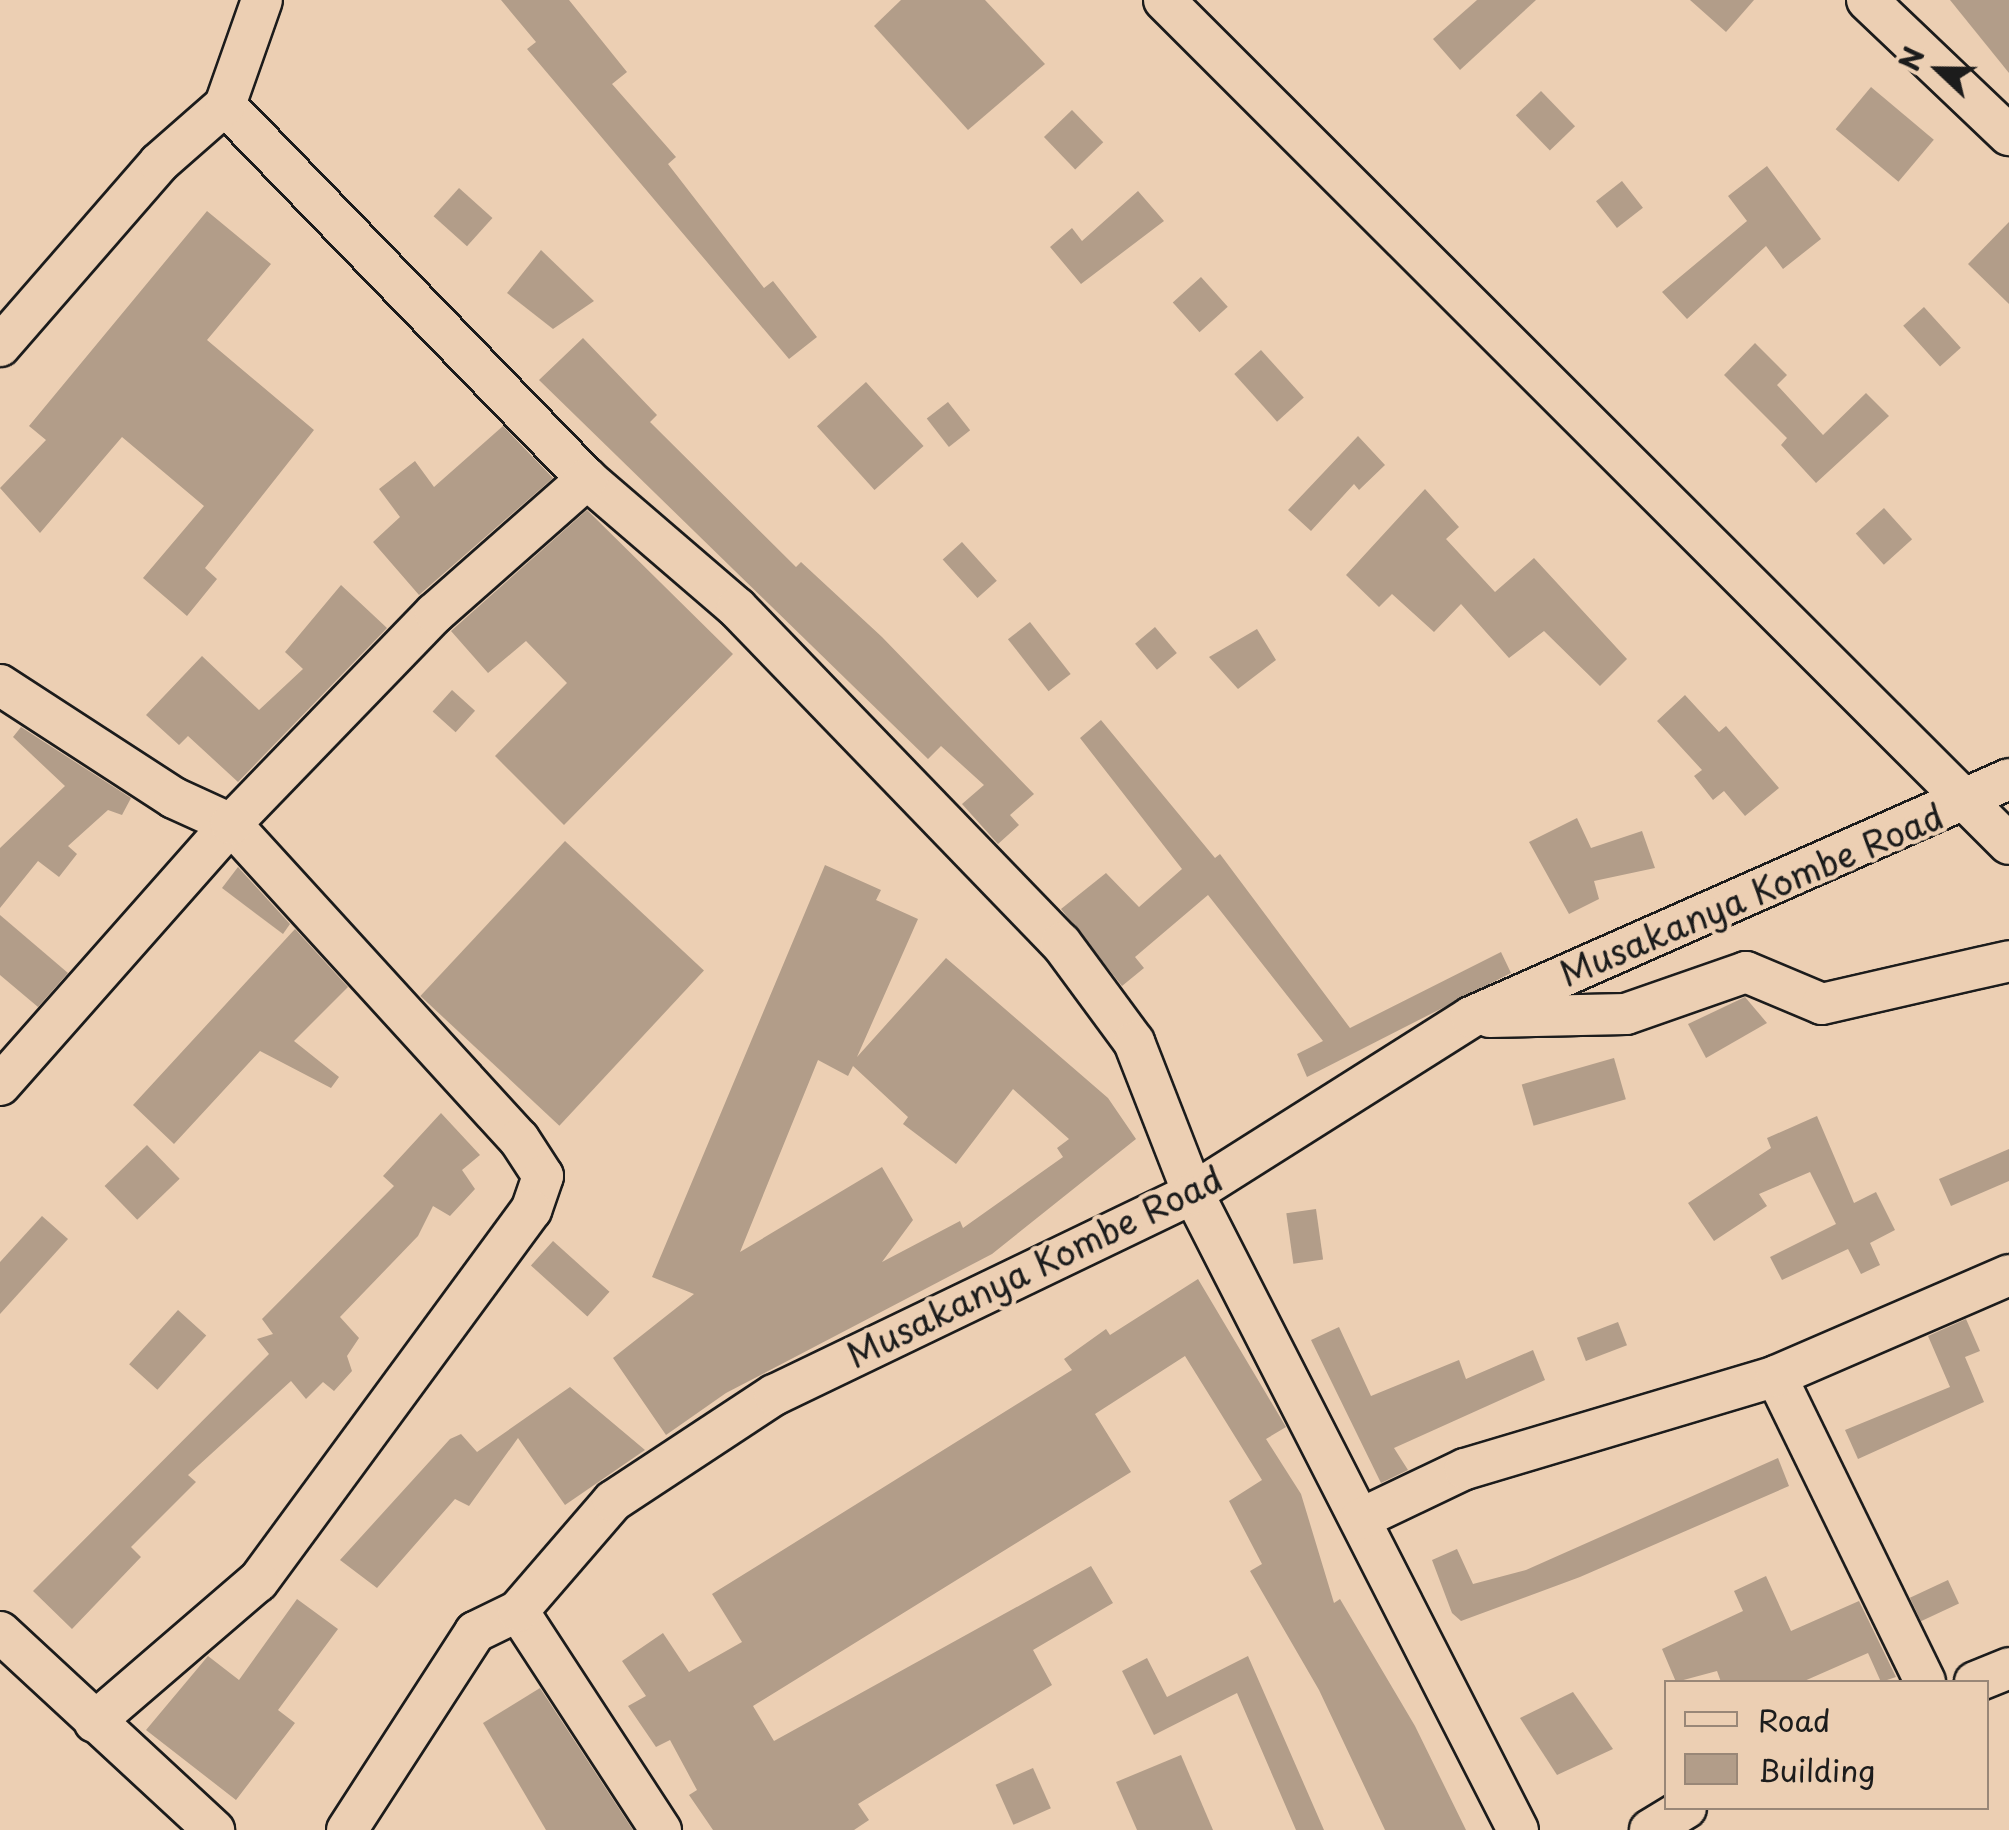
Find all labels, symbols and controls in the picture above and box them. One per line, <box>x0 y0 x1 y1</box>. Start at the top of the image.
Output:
north arrow <box>1889 20 1989 120</box>
text: N <box>1887 40 1935 77</box>
street label: Musakanya Kombe Road <box>1550 793 1952 995</box>
street label: Musakanya Kombe Road <box>837 1155 1231 1377</box>
legend <box>1664 1680 1989 1810</box>
text: Road <box>1758 1697 1831 1742</box>
text: Building <box>1758 1747 1875 1792</box>

